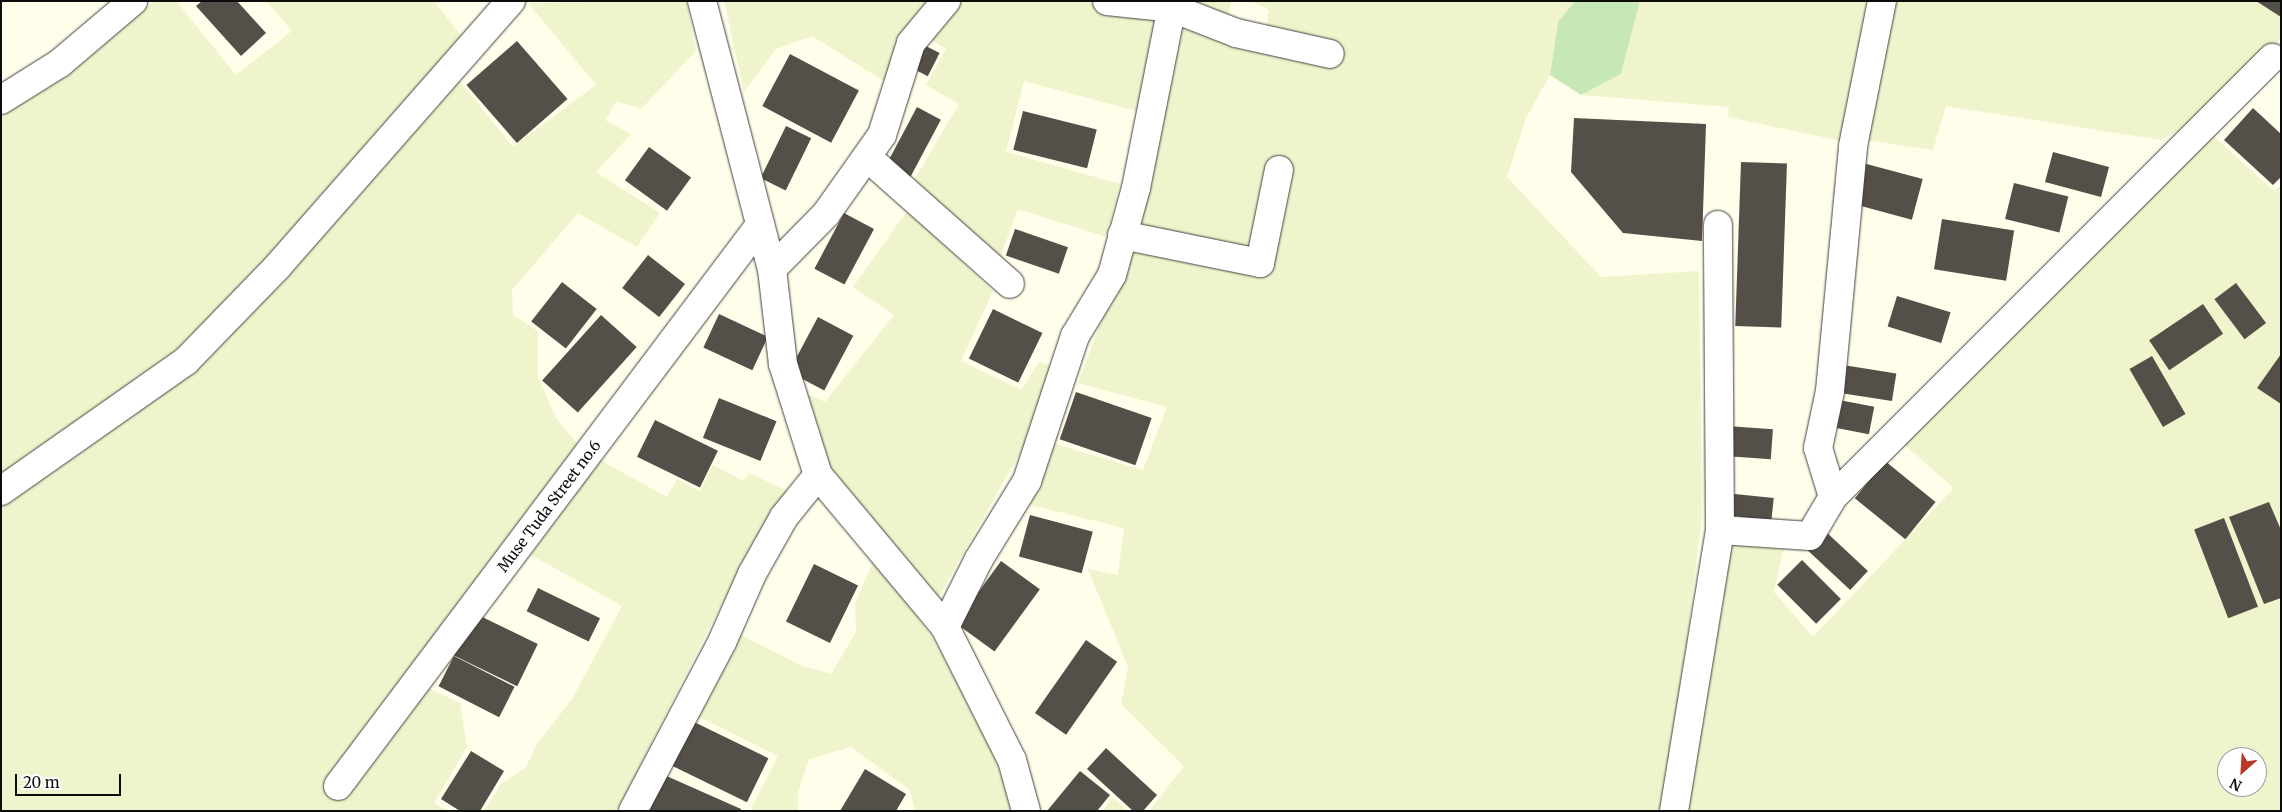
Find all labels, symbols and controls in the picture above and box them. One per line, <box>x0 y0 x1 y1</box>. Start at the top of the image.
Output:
street label: Muse Tuda Street no.6 <box>494 437 604 575</box>
north arrow <box>2217 747 2267 797</box>
scale bar <box>18 764 124 796</box>
text: 20 m <box>23 773 60 792</box>
text: N <box>2227 774 2245 795</box>

